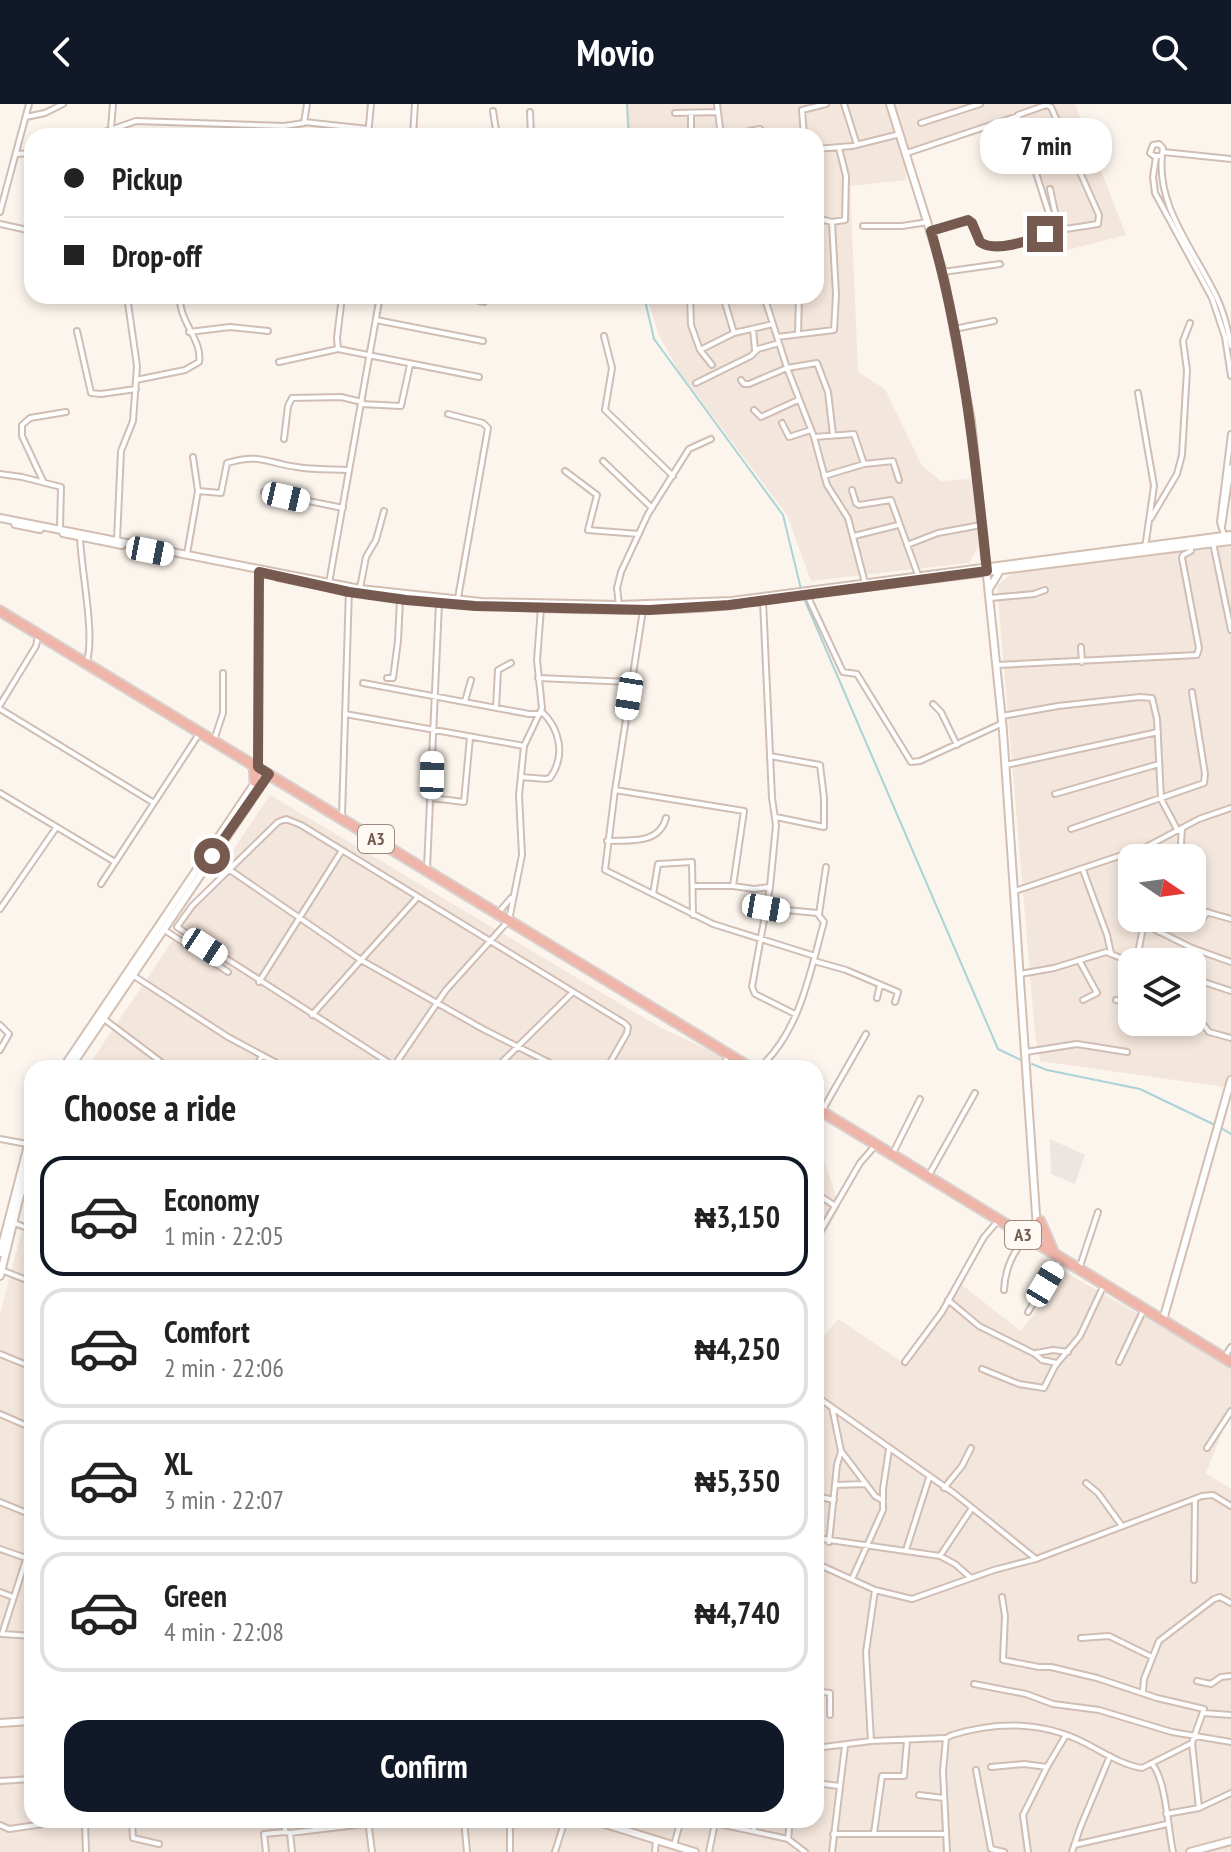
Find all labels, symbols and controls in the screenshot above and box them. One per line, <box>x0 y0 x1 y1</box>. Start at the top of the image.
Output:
text: Movio <box>576 29 655 76</box>
icon: back <box>40 30 84 74</box>
icon: search <box>1147 30 1191 74</box>
callout: 7 min <box>979 118 1111 174</box>
text: 7 min <box>1020 129 1072 162</box>
text: Pickup <box>112 159 183 198</box>
route end <box>1027 216 1063 252</box>
text: Drop-off <box>112 236 202 275</box>
car <box>260 480 312 514</box>
car <box>124 535 176 567</box>
car <box>613 670 645 722</box>
car <box>420 751 444 799</box>
road number: A3 <box>358 825 394 853</box>
route start <box>194 838 230 874</box>
north arrow <box>1118 844 1206 932</box>
map controls <box>1118 844 1206 1036</box>
car <box>740 892 792 924</box>
car <box>178 924 232 970</box>
button: layers <box>1118 948 1206 1036</box>
text: Choose a ride <box>64 1084 236 1131</box>
icon: car <box>68 1180 140 1252</box>
text: Economy <box>164 1180 259 1219</box>
text: ₦3,150 <box>694 1197 780 1236</box>
text: 1 min · 22:05 <box>164 1219 284 1252</box>
road number: A3 <box>1005 1221 1041 1249</box>
car <box>1022 1257 1068 1311</box>
icon: car <box>68 1312 140 1384</box>
text: Comfort <box>164 1312 250 1351</box>
text: ₦4,250 <box>694 1329 780 1368</box>
text: 2 min · 22:06 <box>164 1351 284 1384</box>
icon: car <box>68 1444 140 1516</box>
text: XL <box>164 1444 193 1483</box>
text: ₦5,350 <box>694 1461 780 1500</box>
text: 3 min · 22:07 <box>164 1483 284 1516</box>
icon: car <box>68 1576 140 1648</box>
text: Green <box>164 1576 227 1615</box>
text: ₦4,740 <box>694 1593 780 1632</box>
text: 4 min · 22:08 <box>164 1615 284 1648</box>
button: Confirm <box>64 1720 784 1812</box>

